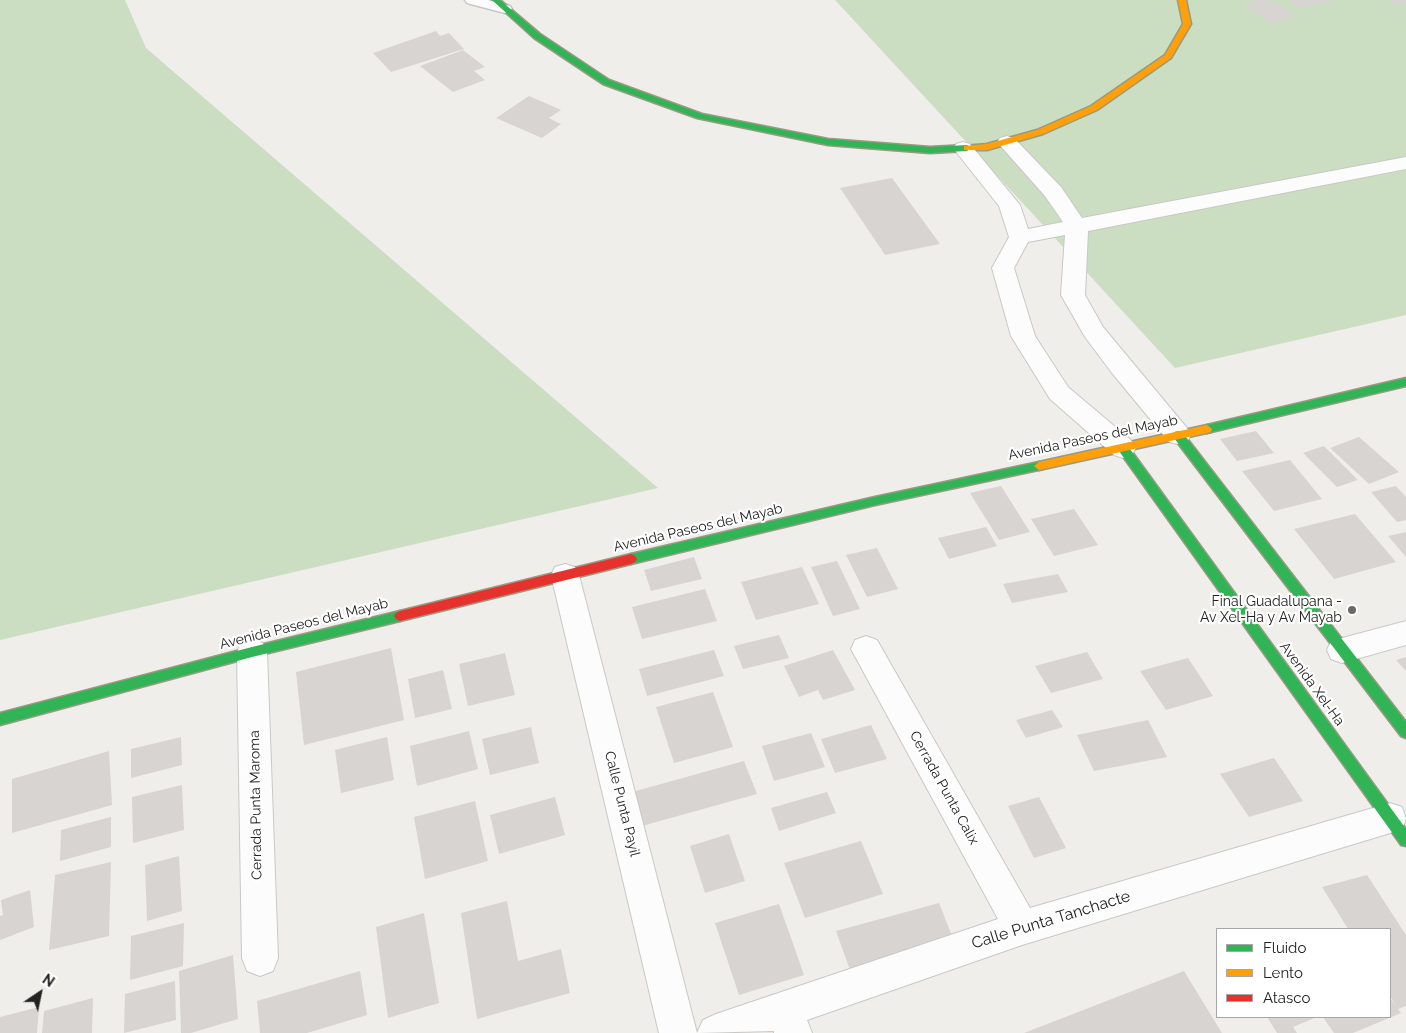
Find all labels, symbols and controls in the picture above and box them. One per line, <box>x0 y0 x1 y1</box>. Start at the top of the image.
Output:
street label: Avenida Paseos del Mayab <box>1007 412 1179 464</box>
street label: Avenida Paseos del Mayab <box>612 500 784 556</box>
place label: Final Guadalupana - Av Xel-Ha y Av Mayab <box>1200 594 1342 626</box>
street label: Avenida Paseos del Mayab <box>218 595 390 653</box>
marker: Final Guadalupana - Av Xel-Ha y Av Mayab <box>1346 604 1358 616</box>
street label: Avenida Xel-Ha <box>1276 639 1348 729</box>
street label: Cerrada Punta Calix <box>906 728 982 848</box>
street label: Cerrada Punta Maroma <box>246 730 266 880</box>
street label: Calle Punta Payil <box>601 750 643 858</box>
street label: Calle Punta Tanchacte <box>969 887 1133 953</box>
legend <box>1216 928 1391 1018</box>
text: Fluido <box>1263 939 1306 957</box>
text: Lento <box>1263 964 1303 982</box>
north arrow <box>15 968 65 1018</box>
text: N <box>39 971 57 990</box>
text: Atasco <box>1263 989 1310 1007</box>

